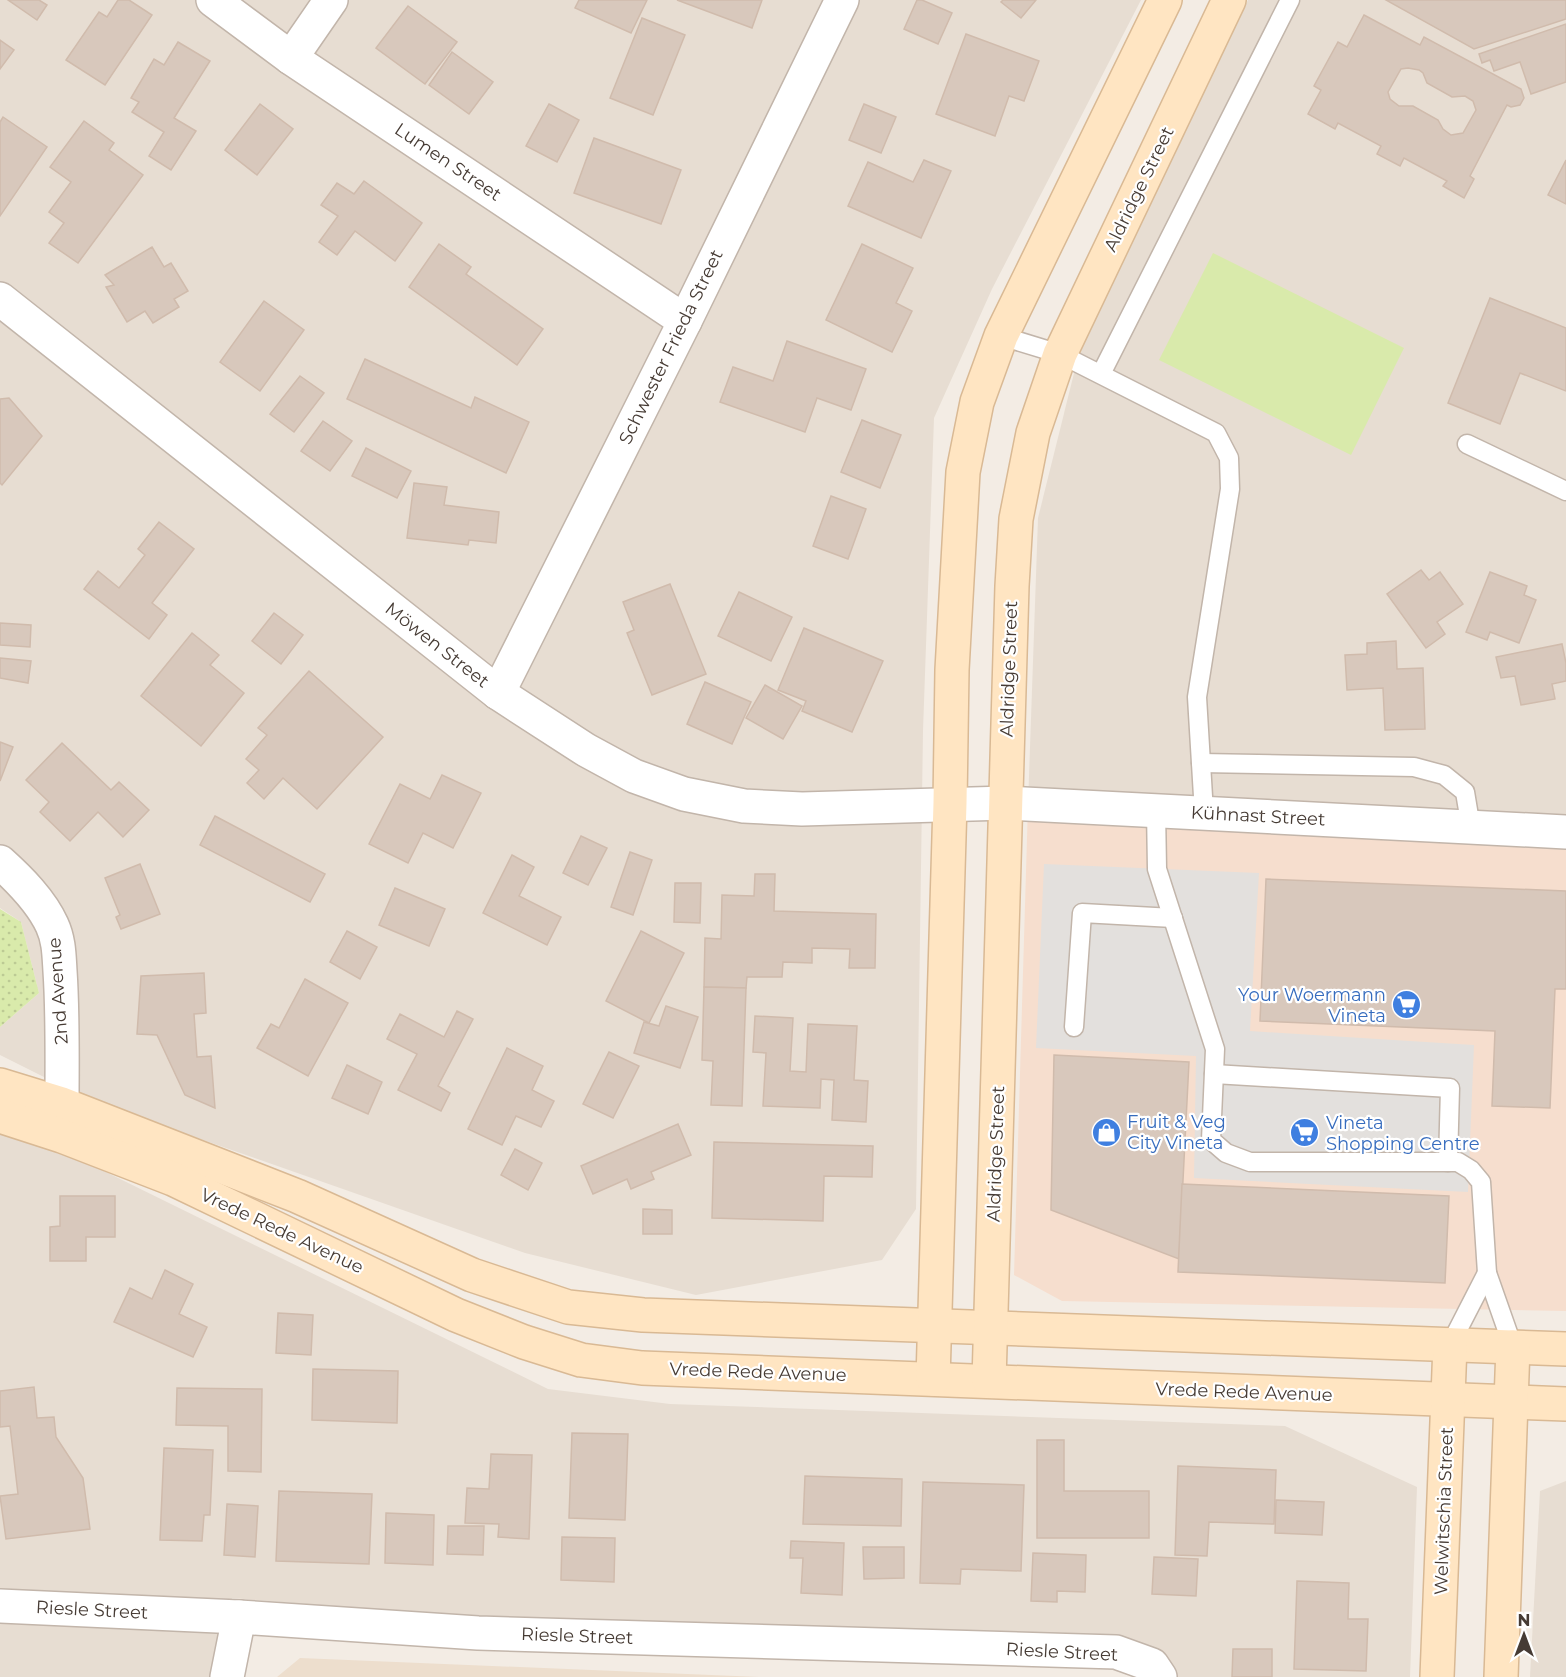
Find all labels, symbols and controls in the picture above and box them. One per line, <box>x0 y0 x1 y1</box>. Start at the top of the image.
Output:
street label: Lumen Street <box>391 118 505 206</box>
street label: Aldridge Street <box>1099 123 1179 255</box>
street label: Schwester Frieda Street <box>614 246 728 448</box>
street label: Möwen Street <box>381 598 493 692</box>
street label: Aldridge Street <box>996 600 1022 738</box>
street label: Kühnast Street <box>1190 801 1326 831</box>
street label: 2nd Avenue <box>43 937 73 1045</box>
place label: Your Woermann Vineta <box>1238 984 1386 1027</box>
supermarket icon: Your Woermann Vineta <box>1391 989 1423 1021</box>
street label: Aldridge Street <box>983 1085 1009 1223</box>
place label: Fruit & Veg City Vineta <box>1127 1111 1226 1154</box>
place label: Vineta Shopping Centre <box>1326 1112 1480 1155</box>
shop icon: Fruit & Veg City Vineta <box>1090 1116 1122 1148</box>
supermarket icon: Vineta Shopping Centre <box>1289 1117 1321 1149</box>
street label: Vrede Rede Avenue <box>197 1184 367 1278</box>
street label: Vrede Rede Avenue <box>669 1358 847 1386</box>
street label: Vrede Rede Avenue <box>1155 1378 1333 1406</box>
street label: Welwitschia Street <box>1430 1427 1458 1595</box>
street label: Riesle Street <box>35 1596 149 1624</box>
north arrow <box>1494 1605 1554 1665</box>
text: N <box>1518 1611 1530 1630</box>
street label: Riesle Street <box>520 1623 634 1649</box>
street label: Riesle Street <box>1005 1638 1119 1666</box>

